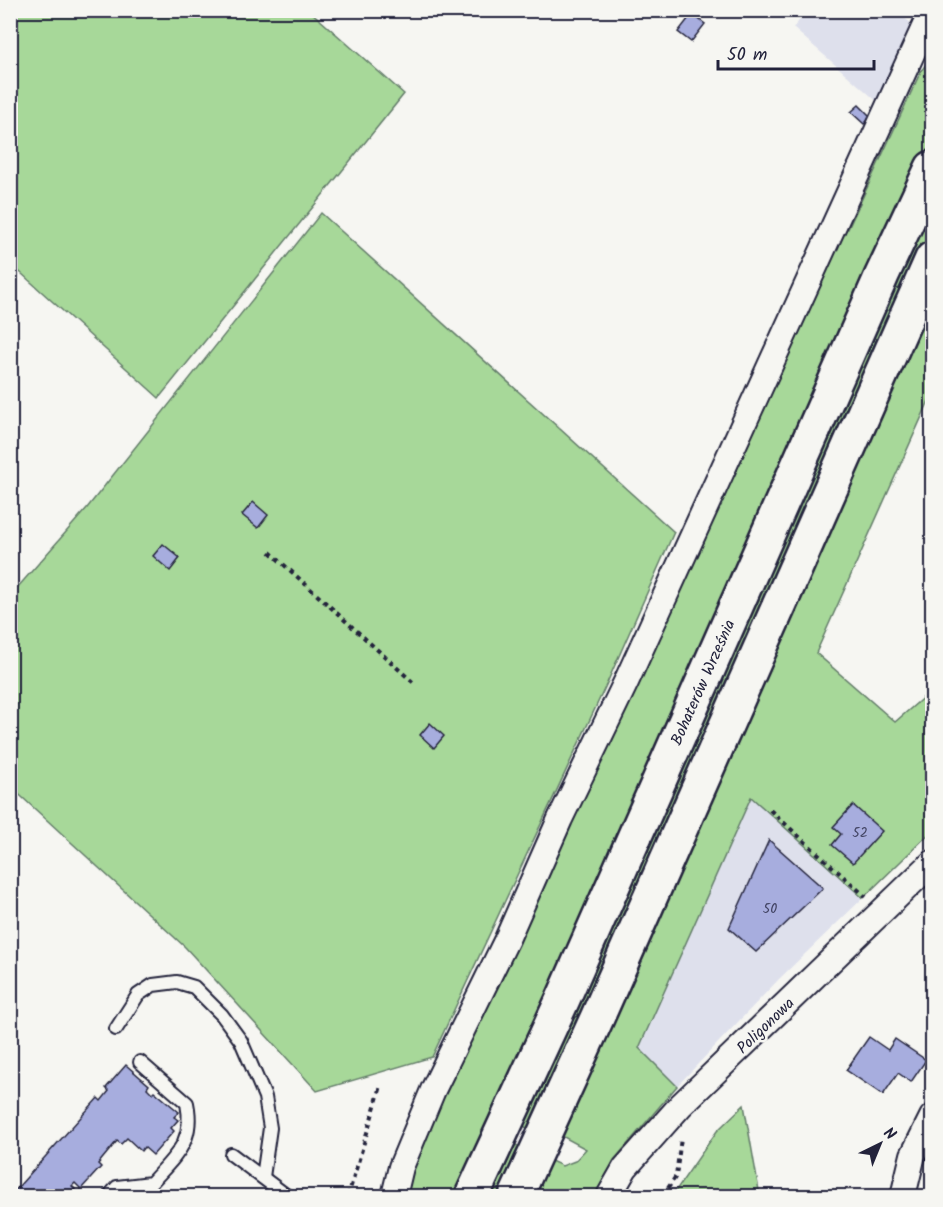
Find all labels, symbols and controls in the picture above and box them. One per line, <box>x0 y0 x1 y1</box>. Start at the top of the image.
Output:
scale bar <box>718 33 874 71</box>
text: 50 m <box>727 41 767 70</box>
street label: Bohaterów Września <box>664 616 742 750</box>
house number: 52 <box>852 822 868 844</box>
house number: 50 <box>763 898 777 920</box>
street label: Poligonowa <box>731 992 801 1060</box>
north arrow <box>850 1114 910 1174</box>
text: N <box>877 1122 901 1147</box>

